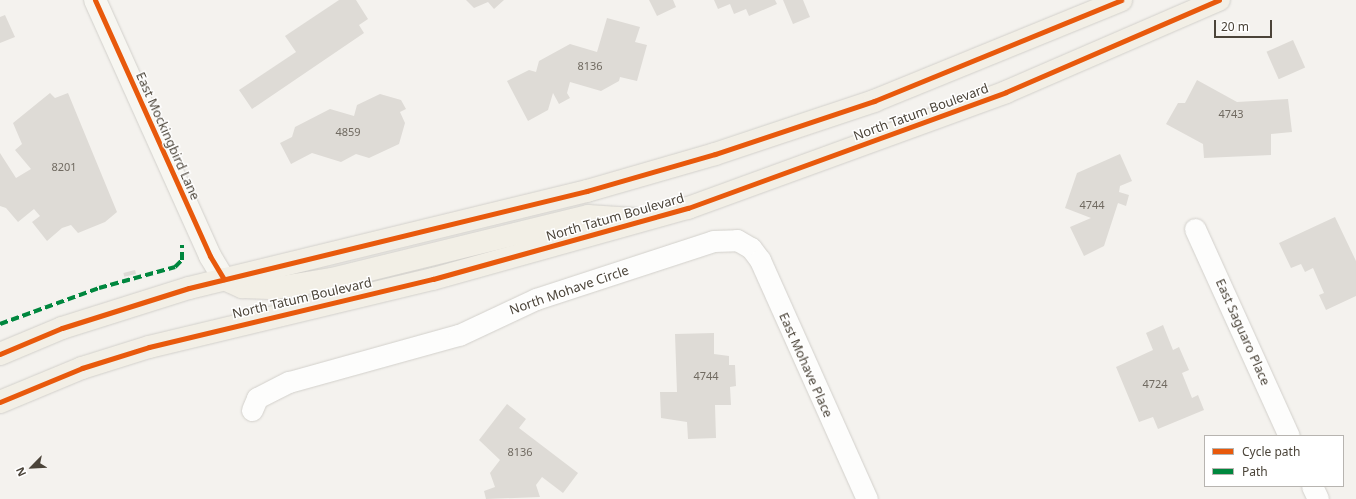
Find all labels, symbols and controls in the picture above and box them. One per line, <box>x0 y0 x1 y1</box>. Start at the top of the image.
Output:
scale bar <box>1216 12 1274 38</box>
text: 20 m <box>1221 18 1249 35</box>
house number: 8136 <box>577 59 603 73</box>
street label: East Mockingbird Lane <box>133 70 203 202</box>
street label: North Tatum Boulevard <box>851 80 991 144</box>
house number: 4743 <box>1218 107 1244 121</box>
house number: 4859 <box>335 125 361 139</box>
house number: 8201 <box>51 160 77 174</box>
street label: North Tatum Boulevard <box>544 190 686 244</box>
house number: 4744 <box>1079 198 1105 212</box>
street label: North Mohave Circle <box>507 262 631 318</box>
street label: North Tatum Boulevard <box>231 274 373 322</box>
street label: East Saguaro Place <box>1212 276 1274 388</box>
street label: East Mohave Place <box>776 310 836 420</box>
house number: 4744 <box>693 369 719 383</box>
house number: 4724 <box>1142 377 1168 391</box>
legend <box>1204 435 1344 487</box>
text: Cycle path <box>1242 443 1300 460</box>
house number: 8136 <box>507 445 533 459</box>
north arrow <box>12 447 52 487</box>
text: Path <box>1242 463 1268 480</box>
text: N <box>12 465 29 479</box>

